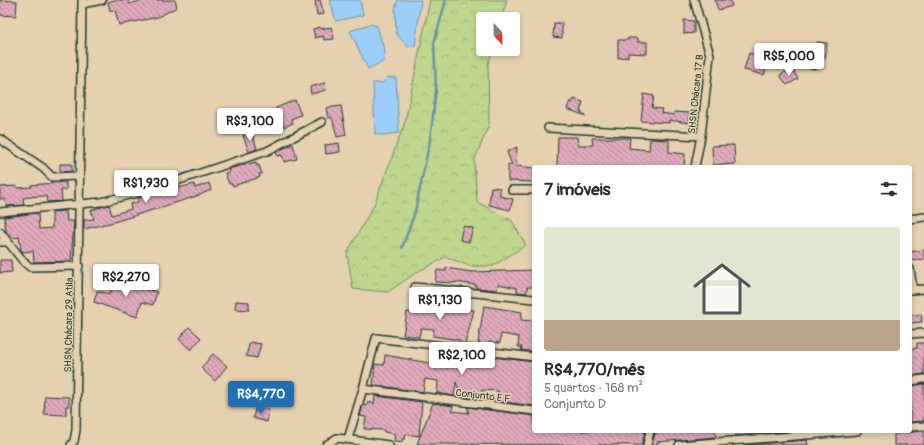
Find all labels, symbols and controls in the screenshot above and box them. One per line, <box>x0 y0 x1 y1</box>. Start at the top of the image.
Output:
north arrow <box>476 12 520 56</box>
map controls <box>476 12 520 56</box>
pin: R$5,000 <box>752 43 826 77</box>
text: R$5,000 <box>763 48 815 64</box>
street label: SHSN Chácara 17 B <box>686 54 706 134</box>
pin: R$3,100 <box>213 108 287 142</box>
text: R$3,100 <box>226 113 274 129</box>
pin: R$1,930 <box>109 170 183 204</box>
text: R$1,930 <box>123 175 169 191</box>
icon: filters <box>878 178 900 200</box>
text: 7 imóveis <box>544 179 610 200</box>
icon: home <box>686 253 758 325</box>
pin: R$2,270 <box>89 264 163 298</box>
text: R$2,270 <box>102 269 150 285</box>
street label: SHSN Chácara 29 Atila <box>62 277 76 373</box>
pin: R$1,130 <box>403 287 477 321</box>
text: R$1,130 <box>418 292 462 308</box>
pin: R$2,100 <box>425 342 499 376</box>
text: R$2,100 <box>438 347 486 363</box>
text: R$4,770/mês <box>544 359 645 380</box>
text: 5 quartos · 168 m² <box>544 380 643 396</box>
pin: R$4,770 <box>224 381 298 415</box>
text: R$4,770 <box>237 386 285 402</box>
street label: Conjunto E F <box>455 387 511 405</box>
text: Conjunto D <box>544 396 606 412</box>

